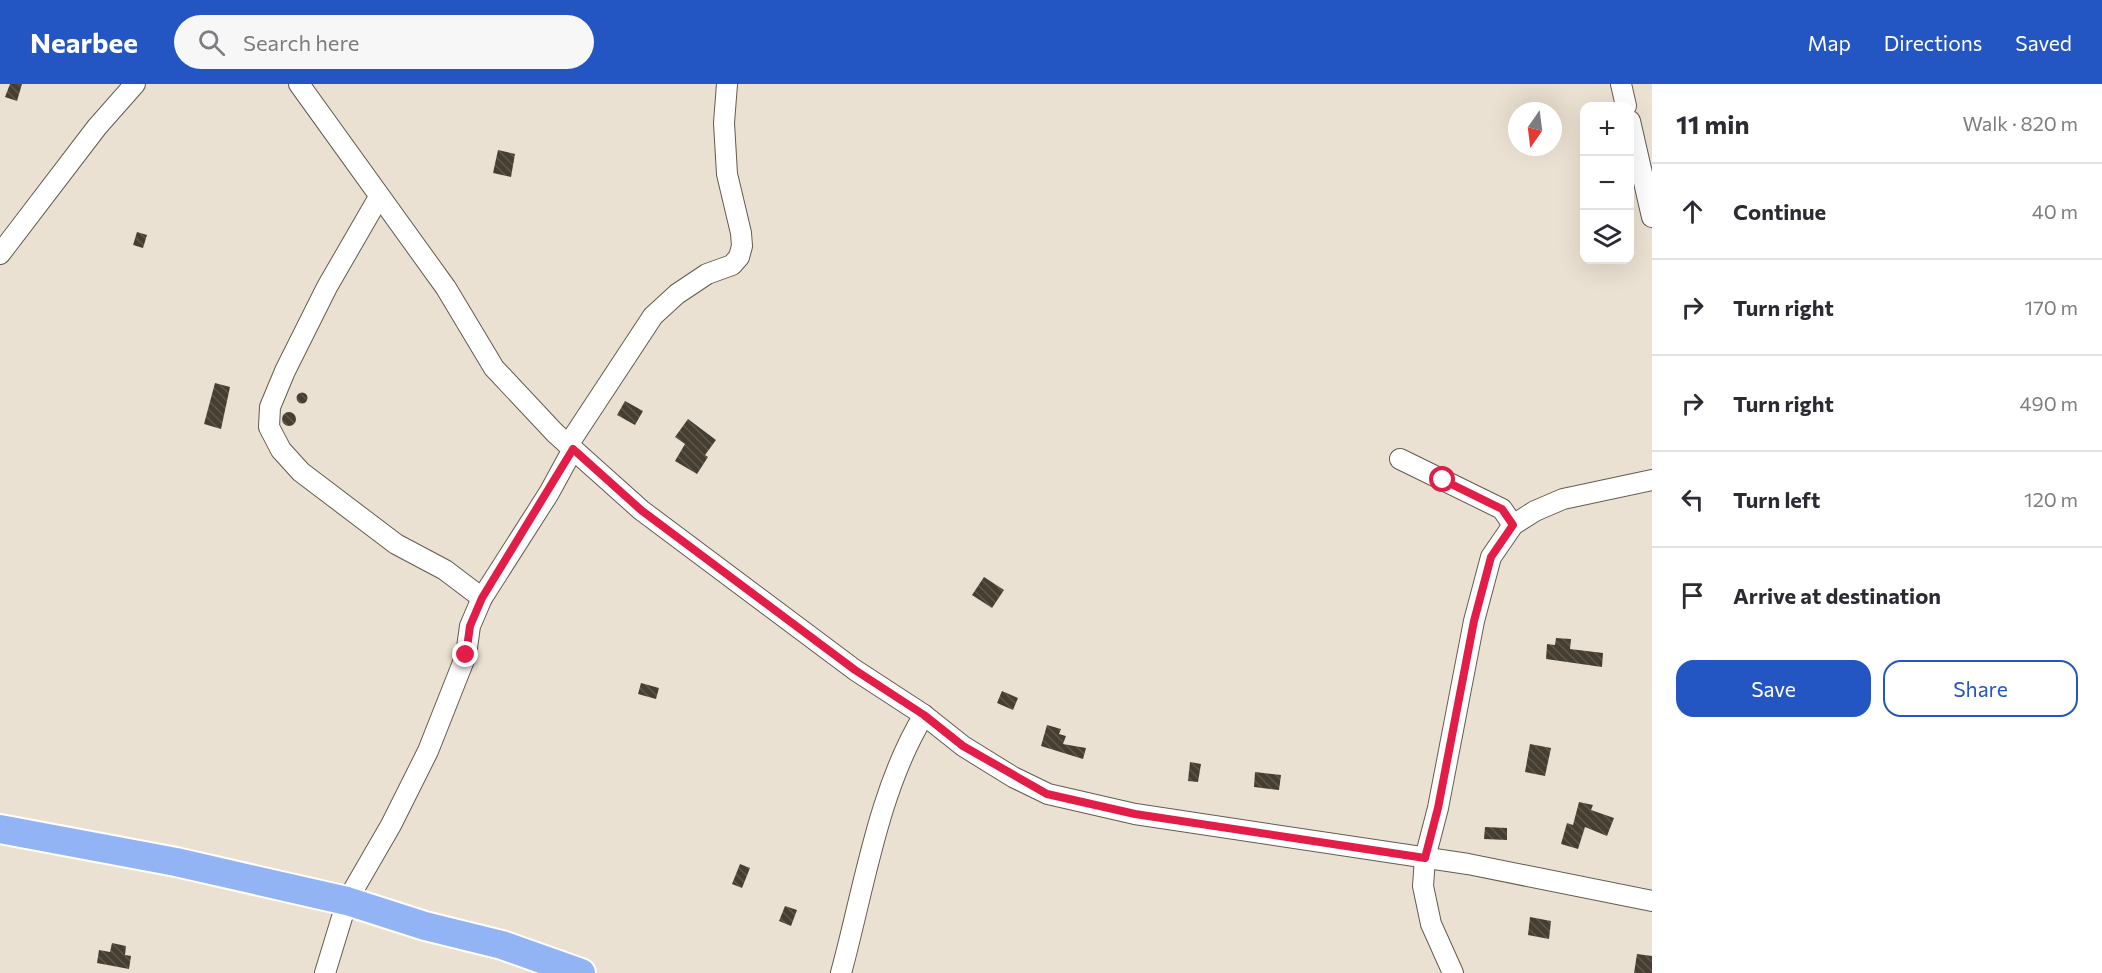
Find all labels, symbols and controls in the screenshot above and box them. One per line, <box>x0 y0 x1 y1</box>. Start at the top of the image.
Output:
search box <box>174 15 594 69</box>
text: Nearbee <box>30 25 138 59</box>
icon: search <box>195 26 228 59</box>
text: Search here <box>243 29 359 56</box>
text: Map <box>1808 30 1851 55</box>
text: Directions <box>1884 30 1982 55</box>
text: Saved <box>2015 30 2072 55</box>
north arrow <box>1508 102 1562 156</box>
map controls <box>1580 102 1634 264</box>
button: + <box>1580 102 1634 156</box>
text: 11 min <box>1676 108 1749 139</box>
text: Walk · 820 m <box>1962 111 2078 135</box>
button: − <box>1580 156 1634 210</box>
icon: ahead <box>1676 195 1709 228</box>
text: Continue <box>1733 198 1826 225</box>
text: 40 m <box>2032 199 2078 223</box>
button: layers <box>1580 210 1634 264</box>
icon: right <box>1676 291 1709 324</box>
text: Turn right <box>1733 294 1834 321</box>
text: 170 m <box>2025 295 2078 319</box>
icon: right <box>1676 387 1709 420</box>
text: Turn right <box>1733 390 1834 417</box>
text: 490 m <box>2020 391 2078 415</box>
route start <box>1429 466 1455 492</box>
icon: left <box>1676 483 1709 516</box>
text: Turn left <box>1733 486 1820 513</box>
text: 120 m <box>2024 487 2078 511</box>
icon: arrive <box>1676 579 1709 612</box>
text: Arrive at destination <box>1733 582 1941 609</box>
route end <box>452 641 478 667</box>
button: Save <box>1676 660 1871 717</box>
button: Share <box>1883 660 2078 717</box>

